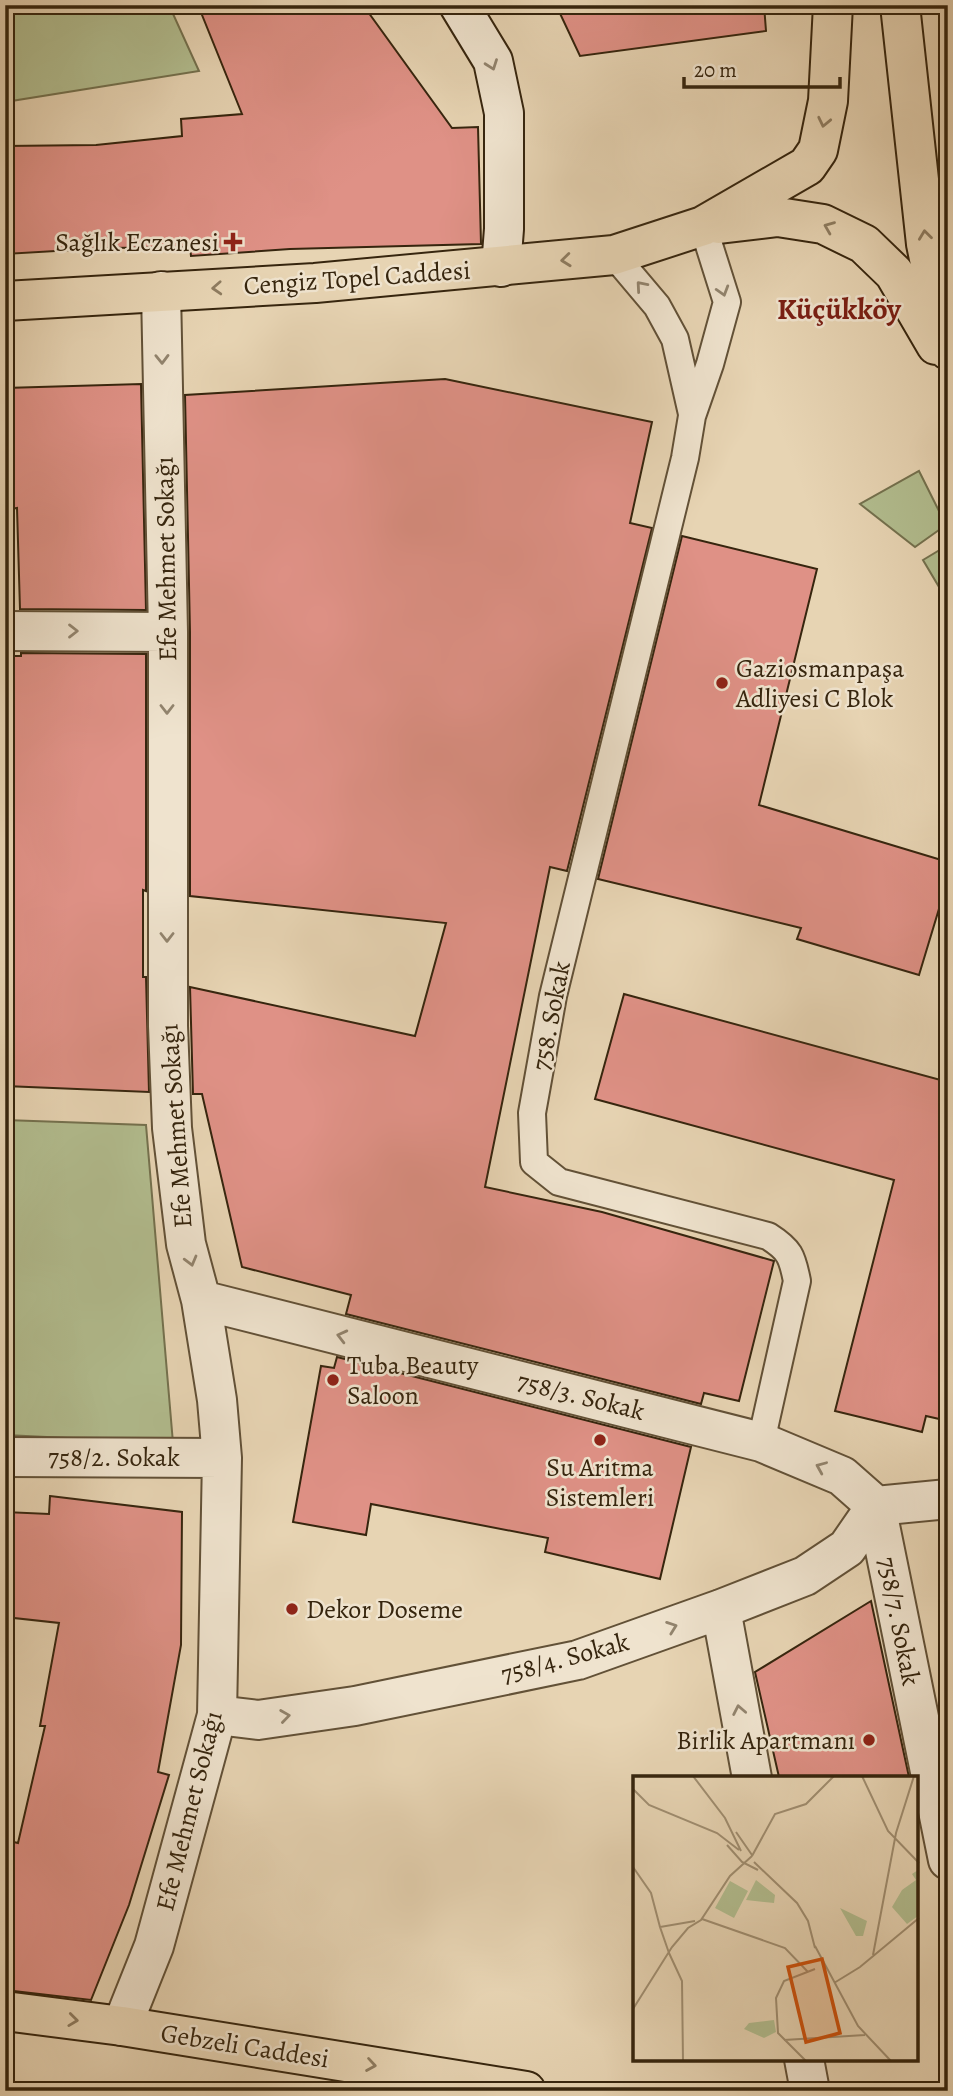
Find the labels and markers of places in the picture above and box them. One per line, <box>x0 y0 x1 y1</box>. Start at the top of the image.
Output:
place label: Sağlık Eczanesi <box>55 225 219 260</box>
marker: Sağlık Eczanesi <box>225 234 241 250</box>
place label: Gaziosmanpaşa Adliyesi C Blok <box>735 651 904 716</box>
marker: Gaziosmanpaşa Adliyesi C Blok <box>714 675 730 691</box>
place label: Tuba Beauty Saloon <box>347 1348 479 1413</box>
marker: Tuba Beauty Saloon <box>325 1372 341 1388</box>
marker: Su Aritma Sistemleri <box>592 1432 608 1448</box>
place label: Su Aritma Sistemleri <box>546 1450 654 1515</box>
place label: Dekor Doseme <box>306 1592 463 1627</box>
marker: Dekor Doseme <box>284 1601 300 1617</box>
place label: Birlik Apartmanı <box>676 1723 855 1758</box>
marker: Birlik Apartmanı <box>861 1732 877 1748</box>

